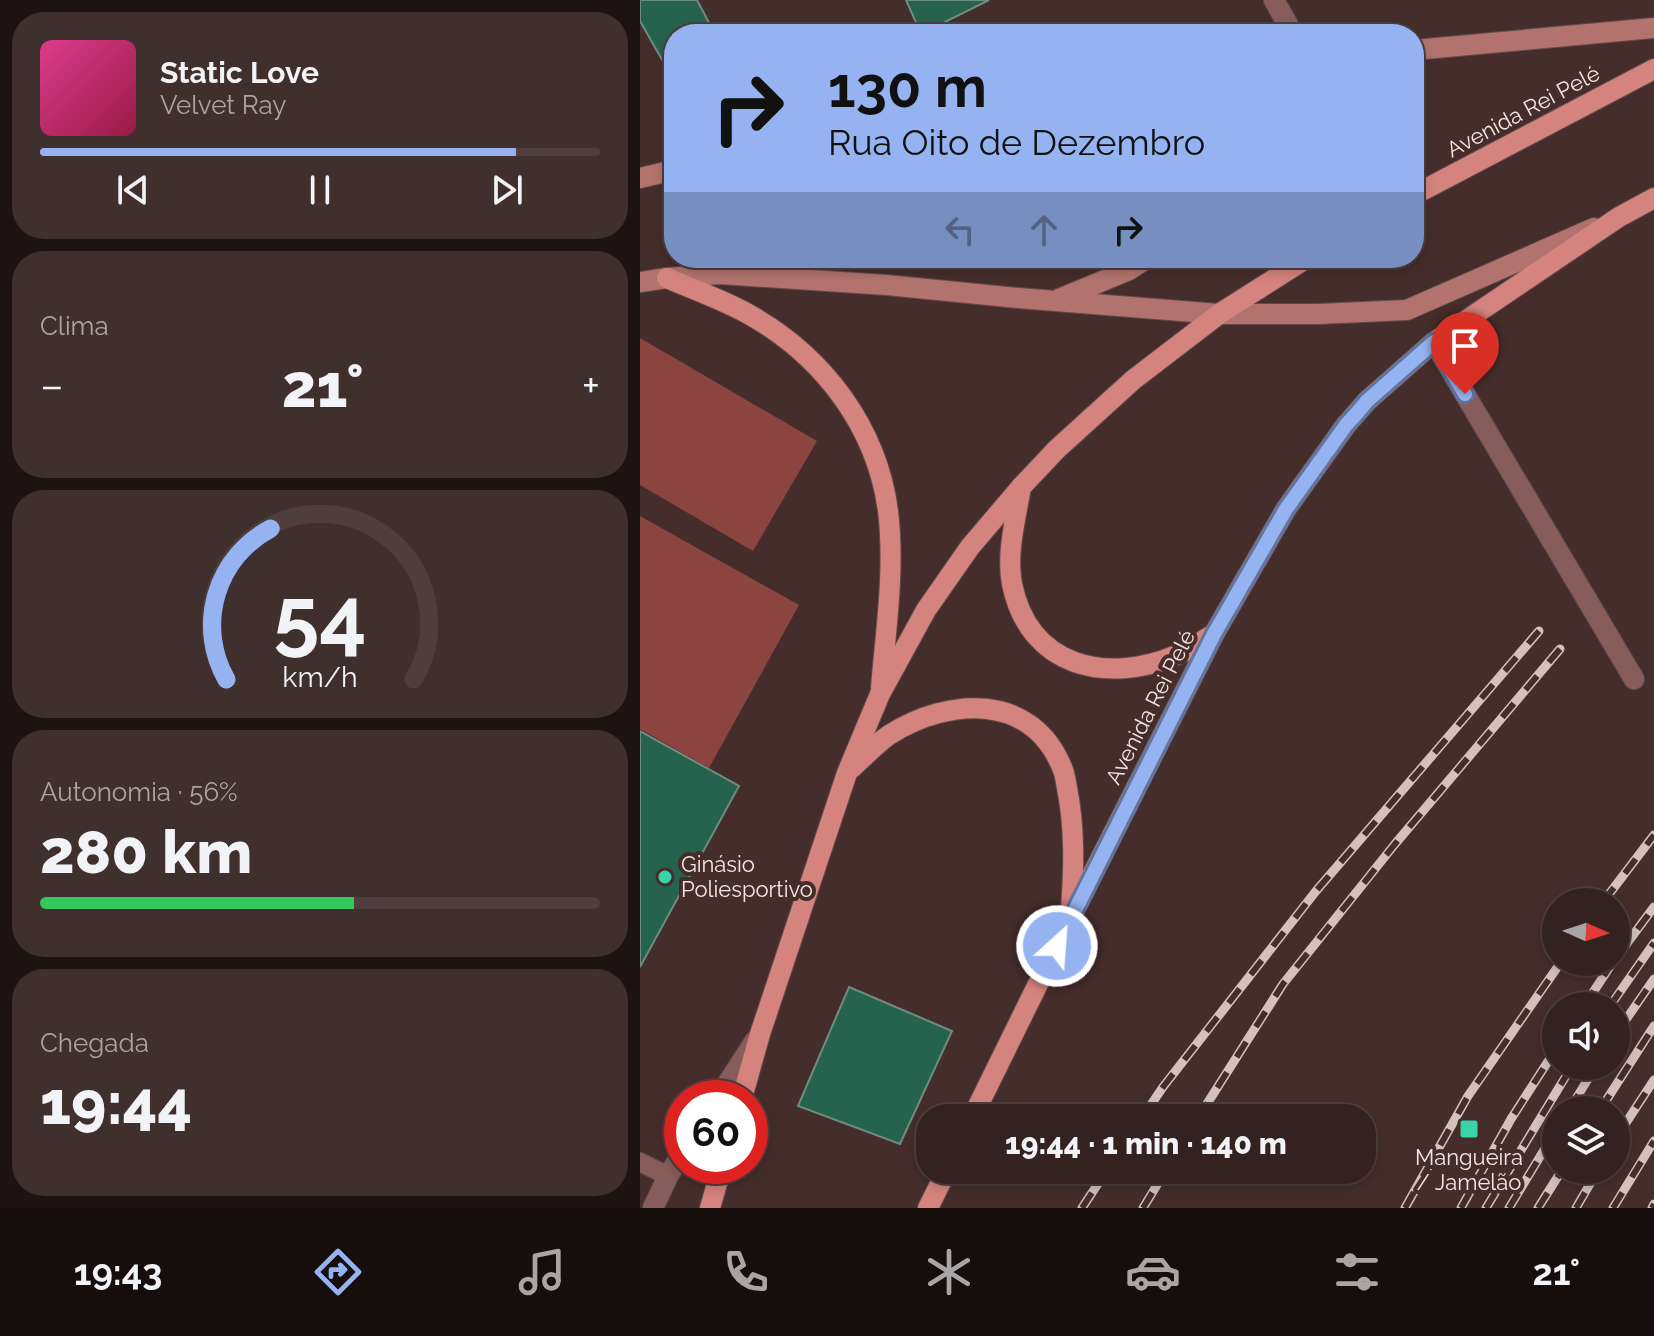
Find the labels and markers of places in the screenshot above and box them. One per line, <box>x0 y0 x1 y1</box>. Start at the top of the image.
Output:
pin <box>1431 312 1499 394</box>
place label: Ginásio Poliesportivo <box>681 851 813 902</box>
marker: Ginásio Poliesportivo <box>656 868 674 886</box>
marker: Mangueira / Jamelão <box>1458 1118 1480 1140</box>
place label: Mangueira / Jamelão <box>1415 1144 1523 1195</box>

